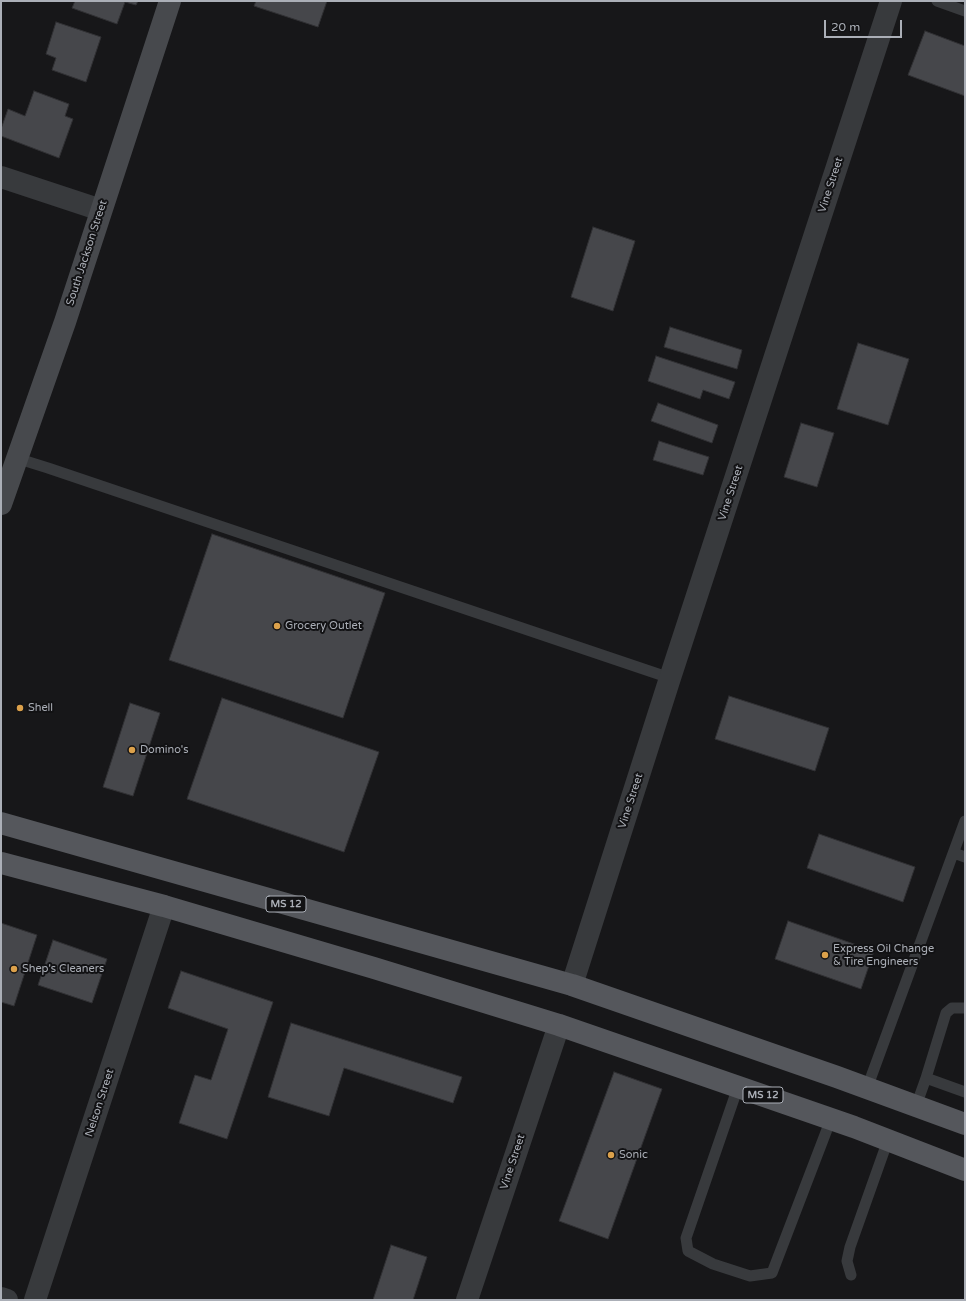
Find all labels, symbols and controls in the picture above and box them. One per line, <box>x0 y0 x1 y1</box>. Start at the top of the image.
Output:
scale bar <box>826 12 904 38</box>
text: 20 m <box>831 20 860 34</box>
street label: Vine Street <box>816 156 846 214</box>
street label: South Jackson Street <box>64 199 110 307</box>
street label: Vine Street <box>716 464 746 522</box>
place label: Grocery Outlet <box>285 619 362 633</box>
marker: Grocery Outlet <box>272 621 282 631</box>
place label: Shell <box>28 701 53 715</box>
marker: Shell <box>15 703 25 713</box>
place label: Domino's <box>140 743 189 757</box>
marker: Domino's <box>127 745 137 755</box>
street label: Vine Street <box>616 772 646 830</box>
road number: MS 12 <box>266 896 306 912</box>
place label: Express Oil Change & Tire Engineers <box>833 942 934 968</box>
marker: Express Oil Change & Tire Engineers <box>820 950 830 960</box>
place label: Shep's Cleaners <box>22 962 104 976</box>
marker: Shep's Cleaners <box>9 964 19 974</box>
street label: Nelson Street <box>83 1067 117 1139</box>
road number: MS 12 <box>743 1087 783 1103</box>
street label: Vine Street <box>498 1133 528 1191</box>
place label: Sonic <box>619 1148 648 1162</box>
marker: Sonic <box>606 1150 616 1160</box>

